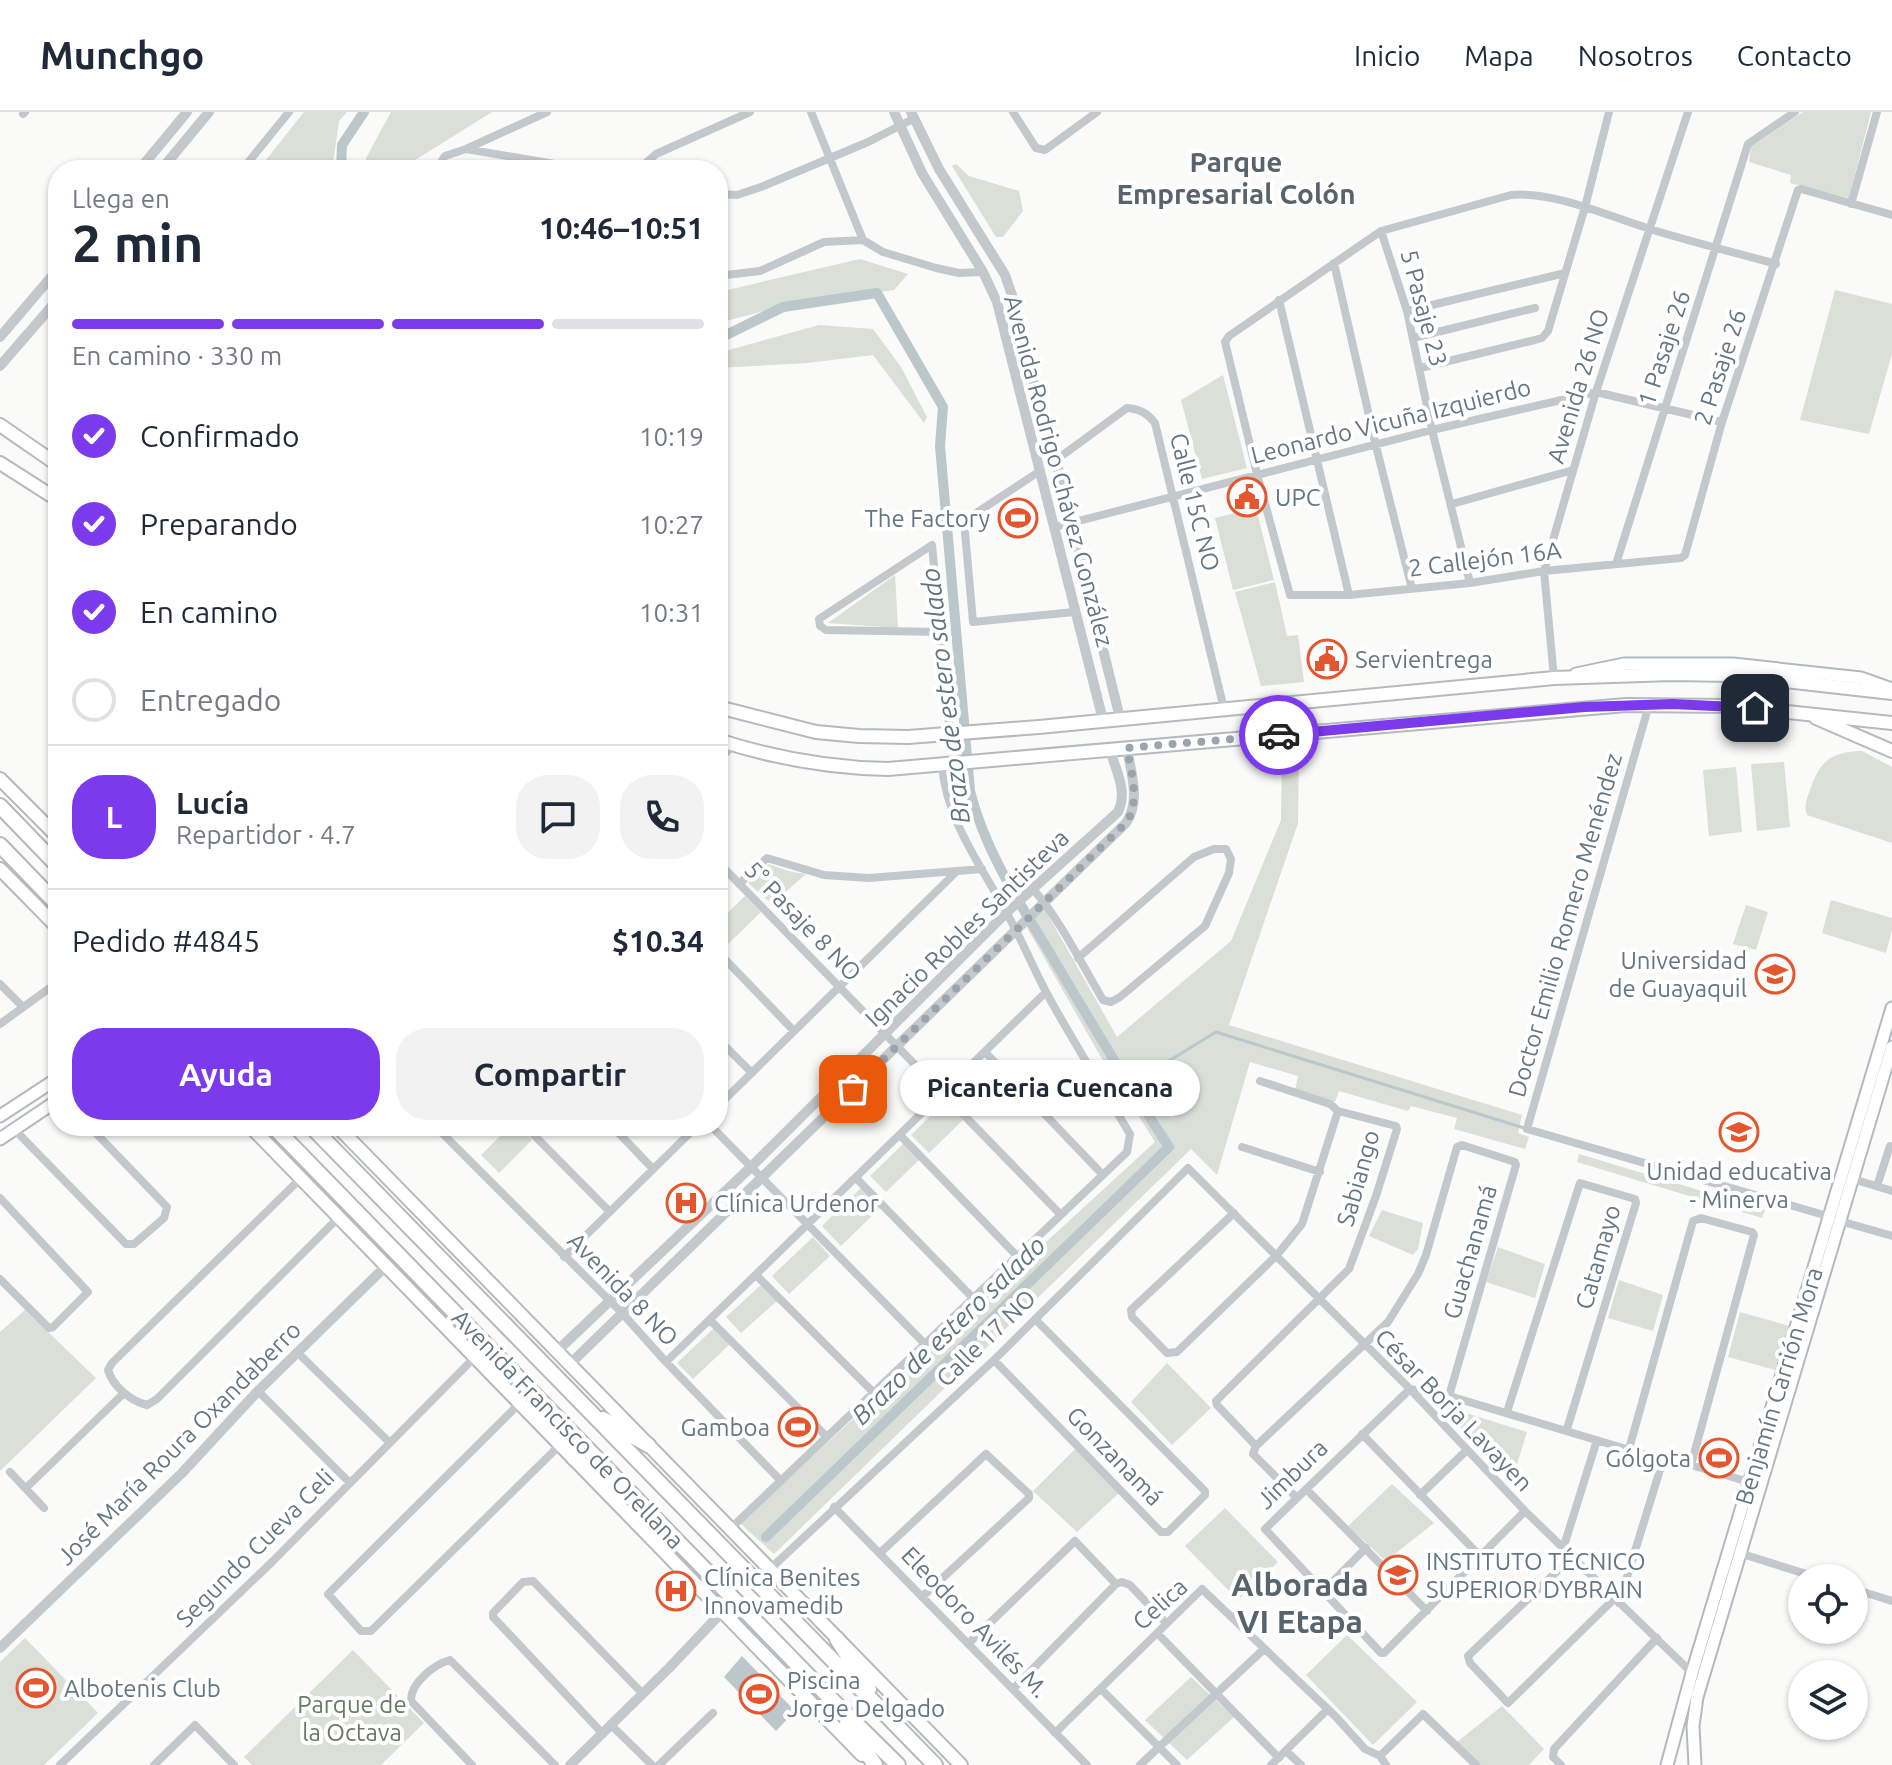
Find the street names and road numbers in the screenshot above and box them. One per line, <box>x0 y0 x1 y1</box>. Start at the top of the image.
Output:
street label: 5 Pasaje 23 <box>1395 247 1453 369</box>
street label: 1 Pasaje 26 <box>1633 287 1695 409</box>
street label: Avenida Rodrigo Chávez González <box>999 292 1119 650</box>
street label: Avenida 26 NO <box>1542 306 1614 466</box>
street label: 2 Pasaje 26 <box>1689 306 1751 428</box>
street label: Leonardo Vicuña Izquierdo <box>1248 373 1534 469</box>
street label: Calle 15C NO <box>1165 430 1225 574</box>
street label: 2 Callejón 16A <box>1407 536 1563 582</box>
street label: Doctor Emilio Romero Menéndez <box>1503 750 1627 1100</box>
street label: Ignacio Robles Santisteva <box>860 824 1074 1032</box>
street label: 5° Pasaje 8 NO <box>739 856 867 986</box>
street label: Sabiango <box>1331 1127 1385 1229</box>
street label: Guachanamá <box>1438 1182 1502 1322</box>
street label: Catamayo <box>1570 1202 1626 1312</box>
street label: Avenida 8 NO <box>562 1227 684 1351</box>
street label: Benjamín Carrión Mora <box>1730 1264 1828 1508</box>
street label: Calle 17 NO <box>931 1284 1041 1392</box>
street label: Avenida Francisco de Orellana <box>447 1304 689 1554</box>
street label: José María Roura Oxandaberro <box>52 1316 306 1570</box>
street label: César Borja Lavayen <box>1370 1324 1538 1496</box>
street label: Gonzanamá <box>1061 1401 1169 1511</box>
street label: Jimbura <box>1251 1434 1333 1514</box>
street label: Segundo Cueva Celi <box>171 1464 339 1632</box>
street label: Eleodoro Avilés M. <box>896 1541 1054 1703</box>
street label: Celica <box>1127 1573 1193 1635</box>

